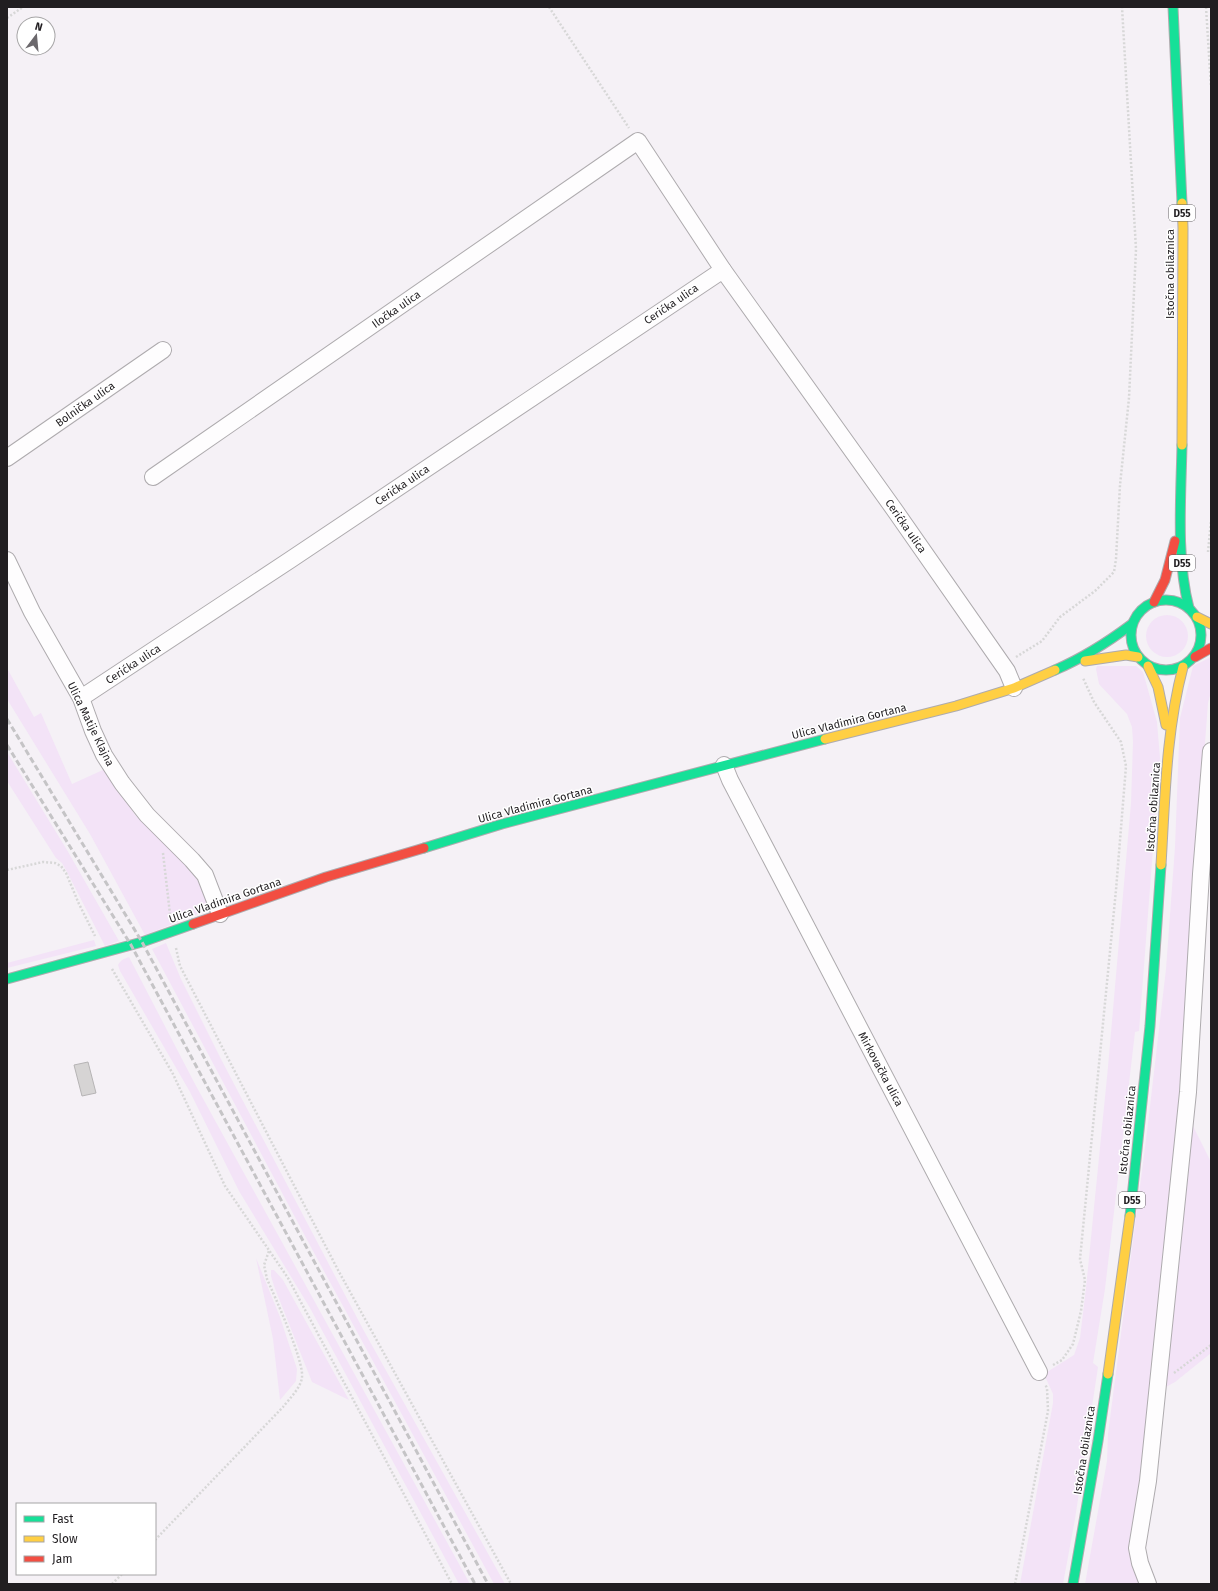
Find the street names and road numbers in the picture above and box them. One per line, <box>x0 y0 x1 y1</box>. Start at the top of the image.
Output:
road number: D55 <box>1169 205 1195 221</box>
street label: Istočna obilaznica <box>1164 229 1177 319</box>
street label: Cerićka ulica <box>642 281 701 327</box>
street label: Iločka ulica <box>369 288 423 331</box>
street label: Bolnička ulica <box>53 379 117 430</box>
street label: Cerićka ulica <box>373 462 432 508</box>
street label: Cerićka ulica <box>882 497 929 556</box>
road number: D55 <box>1169 555 1195 571</box>
street label: Cerićka ulica <box>103 642 163 687</box>
street label: Ulica Matije Klajna <box>64 680 117 769</box>
street label: Ulica Vladimira Gortana <box>790 701 908 742</box>
street label: Istočna obilaznica <box>1144 762 1163 852</box>
street label: Ulica Vladimira Gortana <box>477 783 594 826</box>
street label: Ulica Vladimira Gortana <box>167 875 283 926</box>
street label: Mirkovačka ulica <box>855 1030 906 1109</box>
street label: Istočna obilaznica <box>1116 1085 1139 1175</box>
road number: D55 <box>1119 1192 1145 1208</box>
street label: Istočna obilaznica <box>1071 1405 1098 1496</box>

